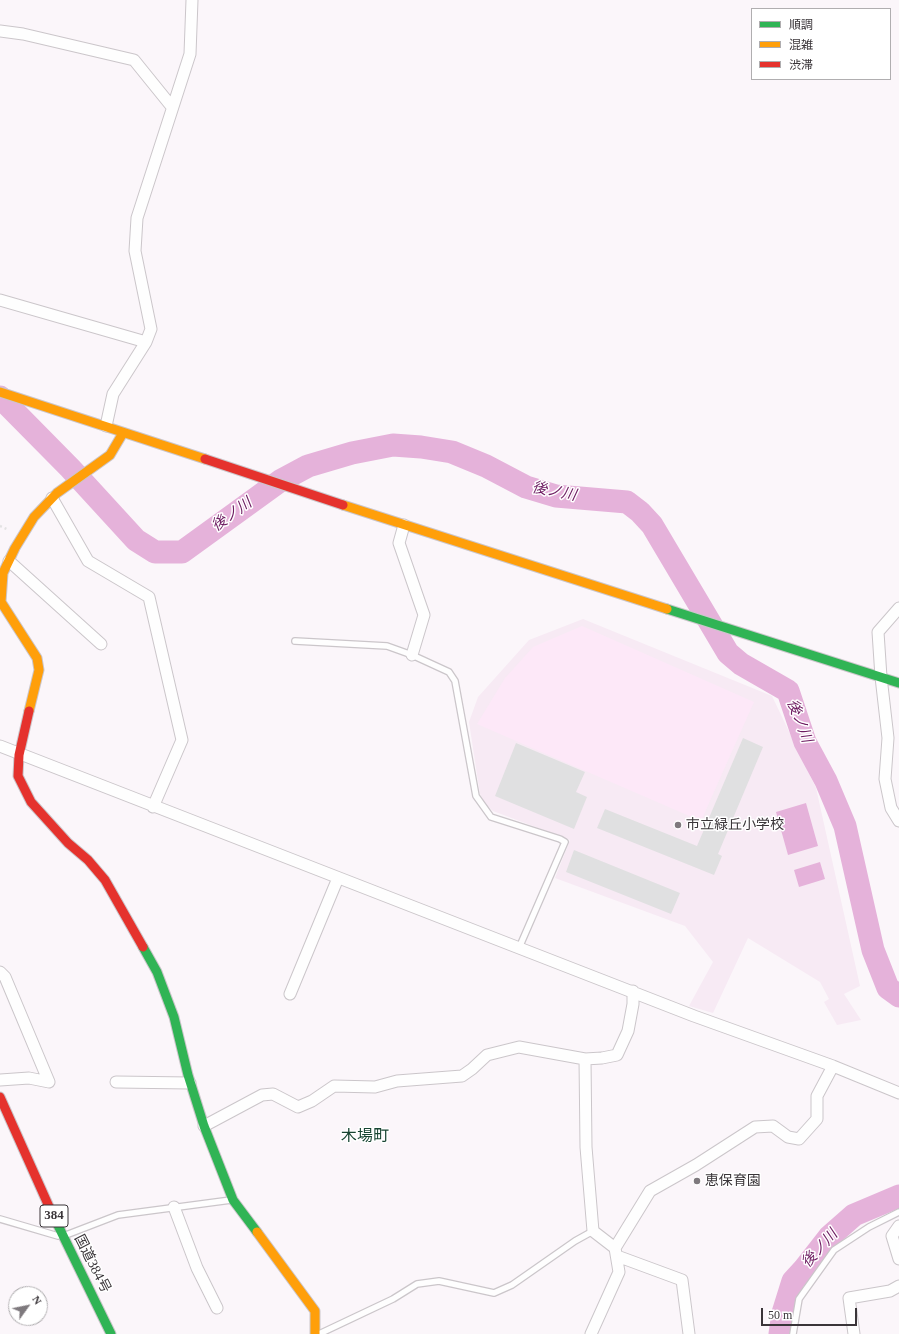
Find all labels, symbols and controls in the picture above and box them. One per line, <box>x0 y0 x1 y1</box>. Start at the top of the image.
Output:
legend <box>751 8 891 80</box>
text: 順調 <box>789 18 813 32</box>
text: 混雑 <box>789 38 813 52</box>
text: 渋滞 <box>789 58 813 72</box>
water label: 後ノ川 <box>530 479 578 505</box>
water label: 後ノ川 <box>209 494 255 536</box>
water label: 後ノ川 <box>783 697 815 745</box>
place label: 市立緑丘小学校 <box>686 817 784 833</box>
marker: 市立緑丘小学校 <box>673 820 683 830</box>
district label: 木場町 <box>341 1127 389 1147</box>
place label: 恵保育園 <box>705 1173 761 1189</box>
marker: 恵保育園 <box>692 1176 702 1186</box>
road number: 384 <box>40 1205 68 1227</box>
water label: 後ノ川 <box>798 1226 842 1272</box>
street label: 国道384号 <box>70 1232 114 1296</box>
north arrow <box>8 1286 48 1326</box>
text: N <box>30 1293 44 1307</box>
scale bar <box>763 1300 859 1326</box>
text: 50 m <box>768 1308 792 1322</box>

